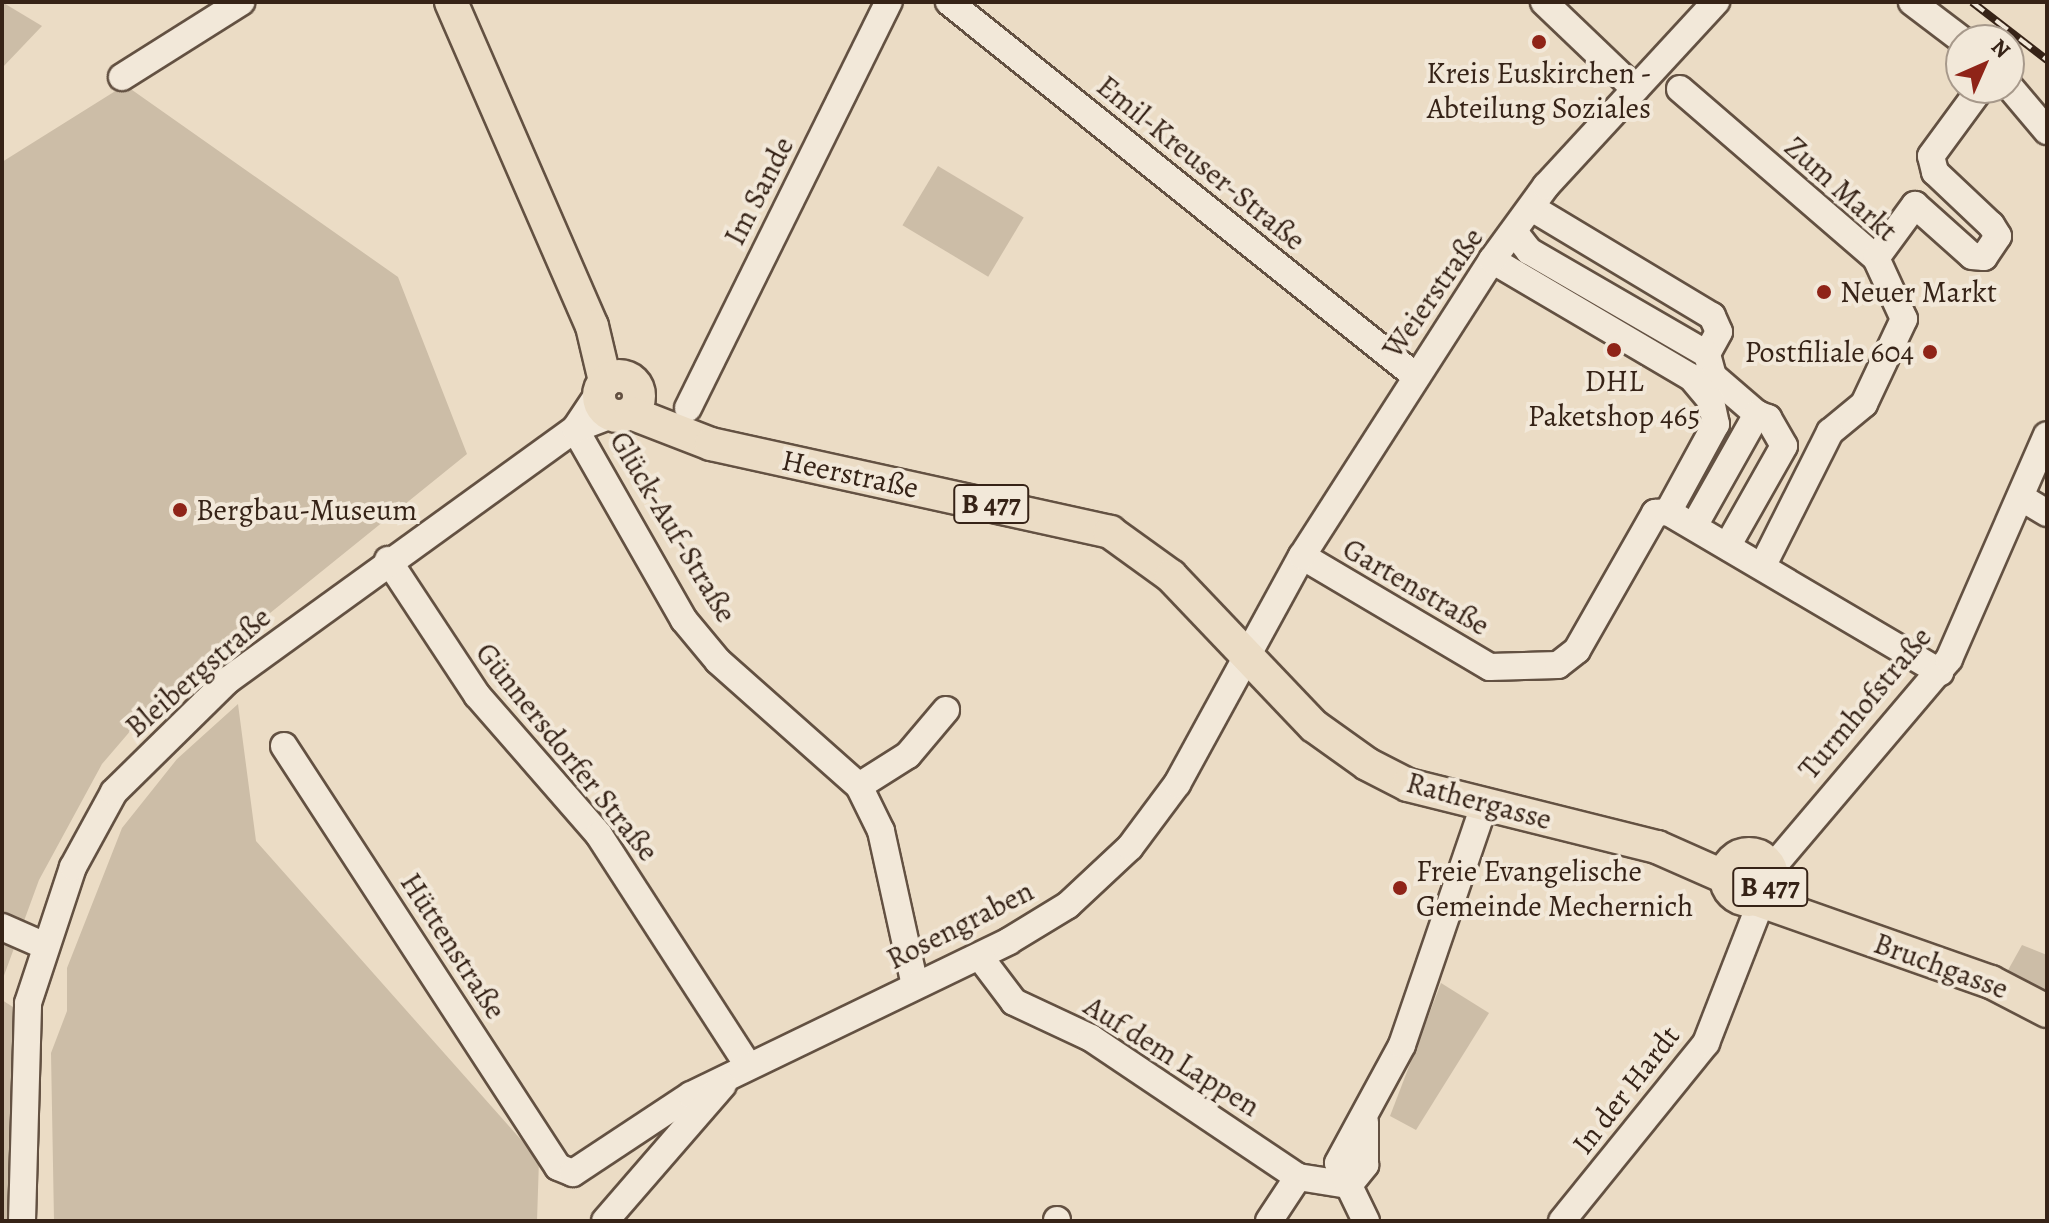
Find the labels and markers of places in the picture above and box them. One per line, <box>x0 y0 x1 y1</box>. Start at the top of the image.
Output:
marker: Kreis Euskirchen - Abteilung Soziales <box>1530 33 1548 51</box>
place label: Kreis Euskirchen - Abteilung Soziales <box>1426 55 1652 126</box>
place label: Neuer Markt <box>1840 274 1997 310</box>
marker: Neuer Markt <box>1815 283 1833 301</box>
place label: Postfiliale 604 <box>1744 334 1914 370</box>
marker: DHL Paketshop 465 <box>1605 341 1623 359</box>
marker: Postfiliale 604 <box>1921 343 1939 361</box>
place label: DHL Paketshop 465 <box>1528 363 1700 434</box>
place label: Bergbau-Museum <box>196 492 417 528</box>
marker: Bergbau-Museum <box>171 501 189 519</box>
place label: Freie Evangelische Gemeinde Mechernich <box>1416 853 1693 924</box>
marker: Freie Evangelische Gemeinde Mechernich <box>1391 879 1409 897</box>

